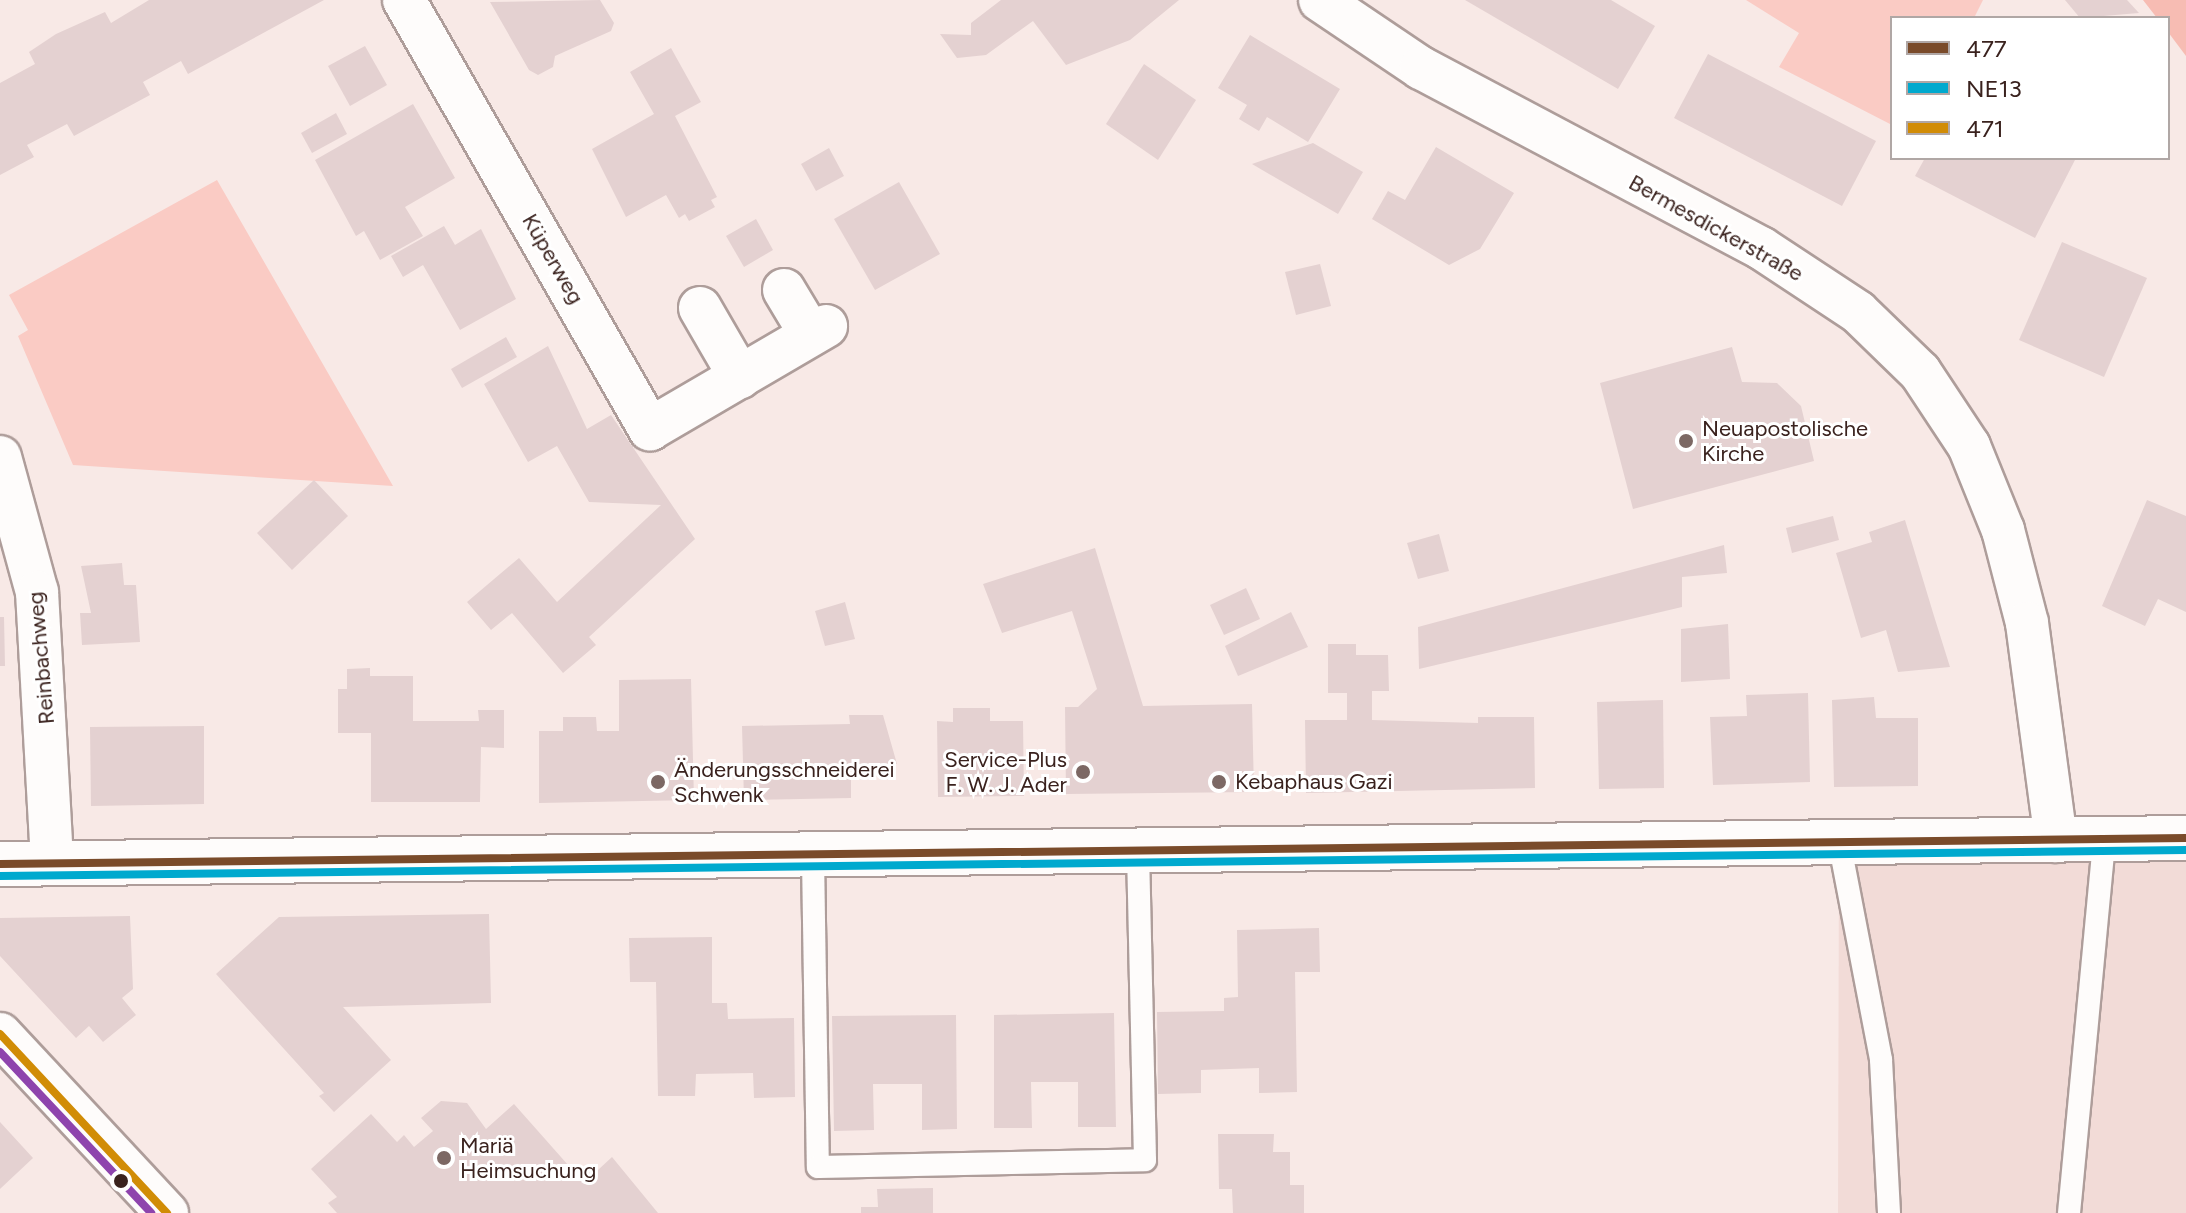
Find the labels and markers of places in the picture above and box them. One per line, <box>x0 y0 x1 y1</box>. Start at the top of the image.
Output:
place label: Neuapostolische Kirche <box>1702 415 1868 466</box>
marker: Neuapostolische Kirche <box>1677 432 1695 450</box>
place label: Service-Plus F. W. J. Ader <box>944 746 1067 798</box>
place label: Änderungsschneiderei Schwenk <box>674 756 894 808</box>
marker: Service-Plus F. W. J. Ader <box>1074 763 1092 781</box>
place label: Kebaphaus Gazi <box>1235 769 1393 795</box>
marker: Änderungsschneiderei Schwenk <box>649 773 667 791</box>
marker: Kebaphaus Gazi <box>1210 773 1228 791</box>
place label: Mariä Heimsuchung <box>460 1132 597 1184</box>
marker: Mariä Heimsuchung <box>435 1149 453 1167</box>
unlabelled marker <box>113 1173 129 1189</box>

